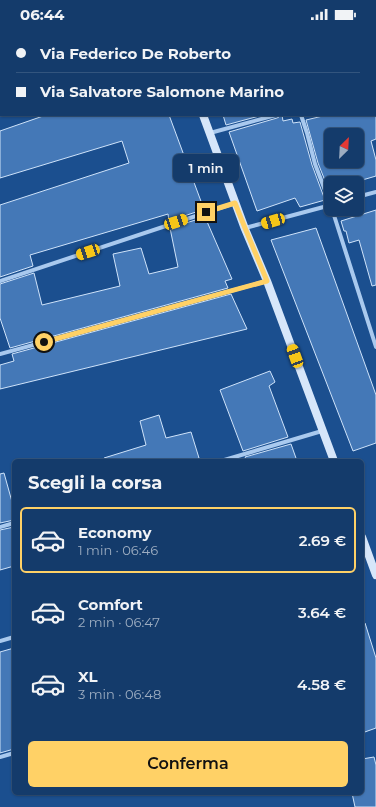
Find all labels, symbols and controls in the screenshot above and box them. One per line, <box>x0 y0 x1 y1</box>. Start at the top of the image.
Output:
text: 06:44 <box>20 5 64 24</box>
text: Via Federico De Roberto <box>40 44 231 63</box>
text: Via Salvatore Salomone Marino <box>40 82 284 101</box>
north arrow <box>324 128 364 168</box>
map controls <box>324 128 364 216</box>
callout: 1 min <box>173 154 239 182</box>
text: 1 min <box>189 160 223 176</box>
button: layers <box>324 176 364 216</box>
route end <box>197 203 215 221</box>
car <box>260 212 286 230</box>
car <box>163 213 189 231</box>
car <box>75 243 101 261</box>
route start <box>35 333 53 351</box>
car <box>285 343 305 369</box>
text: Scegli la corsa <box>28 472 162 494</box>
icon: car <box>30 522 66 558</box>
text: Economy <box>78 523 151 542</box>
text: 2.69 € <box>299 531 346 550</box>
text: 1 min · 06:46 <box>78 542 158 558</box>
icon: car <box>30 594 66 630</box>
text: Comfort <box>78 595 143 614</box>
text: 3.64 € <box>298 603 346 622</box>
text: 2 min · 06:47 <box>78 614 160 630</box>
icon: car <box>30 666 66 702</box>
text: XL <box>78 667 97 686</box>
text: 4.58 € <box>297 675 346 694</box>
text: 3 min · 06:48 <box>78 686 161 702</box>
button: Conferma <box>28 741 348 787</box>

